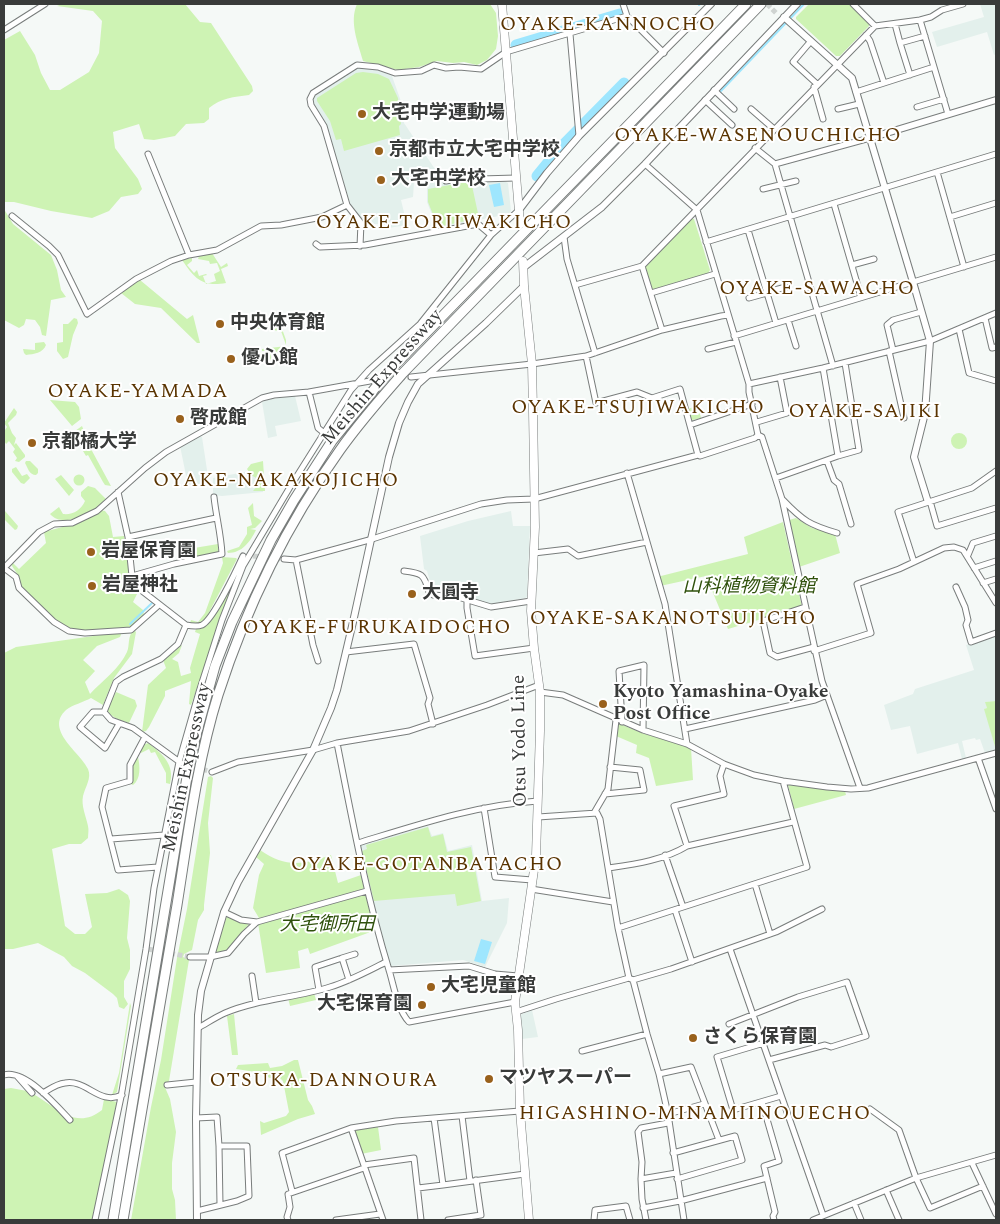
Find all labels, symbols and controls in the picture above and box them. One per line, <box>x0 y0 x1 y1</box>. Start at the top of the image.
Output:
district label: OYAKE-KANNOCHO <box>498 14 718 38</box>
place label: 大宅中学運動場 <box>372 103 505 125</box>
marker: 大宅中学運動場 <box>356 108 368 120</box>
district label: OYAKE-WASENOUCHICHO <box>612 125 904 149</box>
place label: 京都市立大宅中学校 <box>389 140 560 162</box>
marker: 京都市立大宅中学校 <box>373 145 385 157</box>
place label: 大宅中学校 <box>391 169 486 191</box>
marker: 大宅中学校 <box>375 174 387 186</box>
district label: OYAKE-TORIIWAKICHO <box>313 212 575 236</box>
district label: OYAKE-SAWACHO <box>718 278 916 302</box>
street label: Meishin Expressway <box>318 305 448 451</box>
place label: 中央体育館 <box>230 313 325 335</box>
marker: 中央体育館 <box>214 318 226 330</box>
place label: 優心館 <box>241 348 298 370</box>
marker: 優心館 <box>225 353 237 365</box>
district label: OYAKE-YAMADA <box>46 381 230 405</box>
district label: OYAKE-TSUJIWAKICHO <box>509 397 767 421</box>
district label: OYAKE-SAJIKI <box>787 401 943 425</box>
place label: 啓成館 <box>190 408 247 430</box>
marker: 啓成館 <box>174 413 186 425</box>
place label: 京都橘大学 <box>42 432 137 454</box>
marker: 京都橘大学 <box>26 437 38 449</box>
district label: OYAKE-NAKAKOJICHO <box>151 470 401 494</box>
place label: 岩屋保育園 <box>101 541 196 563</box>
marker: 岩屋保育園 <box>85 546 97 558</box>
place label: 岩屋神社 <box>102 575 178 597</box>
park label: 山科植物資料館 <box>683 577 815 599</box>
marker: 岩屋神社 <box>86 580 98 592</box>
place label: 大圓寺 <box>422 583 479 605</box>
marker: 大圓寺 <box>406 588 418 600</box>
district label: OYAKE-SAKANOTSUJICHO <box>527 608 819 632</box>
district label: OYAKE-FURUKAIDOCHO <box>240 617 514 641</box>
street label: Otsu Yodo Line <box>508 675 534 807</box>
street label: Meishin Expressway <box>159 681 217 855</box>
place label: Kyoto Yamashina-Oyake Post Office <box>613 682 828 726</box>
marker: Kyoto Yamashina-Oyake Post Office <box>597 698 609 710</box>
district label: OYAKE-GOTANBATACHO <box>289 854 565 878</box>
park label: 大宅御所田 <box>280 915 374 937</box>
place label: 大宅児童館 <box>441 976 536 998</box>
marker: 大宅児童館 <box>425 981 437 993</box>
place label: 大宅保育園 <box>317 994 412 1016</box>
marker: 大宅保育園 <box>416 999 428 1011</box>
place label: さくら保育園 <box>703 1027 817 1049</box>
marker: さくら保育園 <box>687 1032 699 1044</box>
place label: マツヤスーパー <box>499 1068 632 1090</box>
district label: OTSUKA-DANNOURA <box>208 1070 440 1094</box>
marker: マツヤスーパー <box>483 1073 495 1085</box>
district label: HIGASHINO-MINAMIINOUECHO <box>516 1103 874 1127</box>

